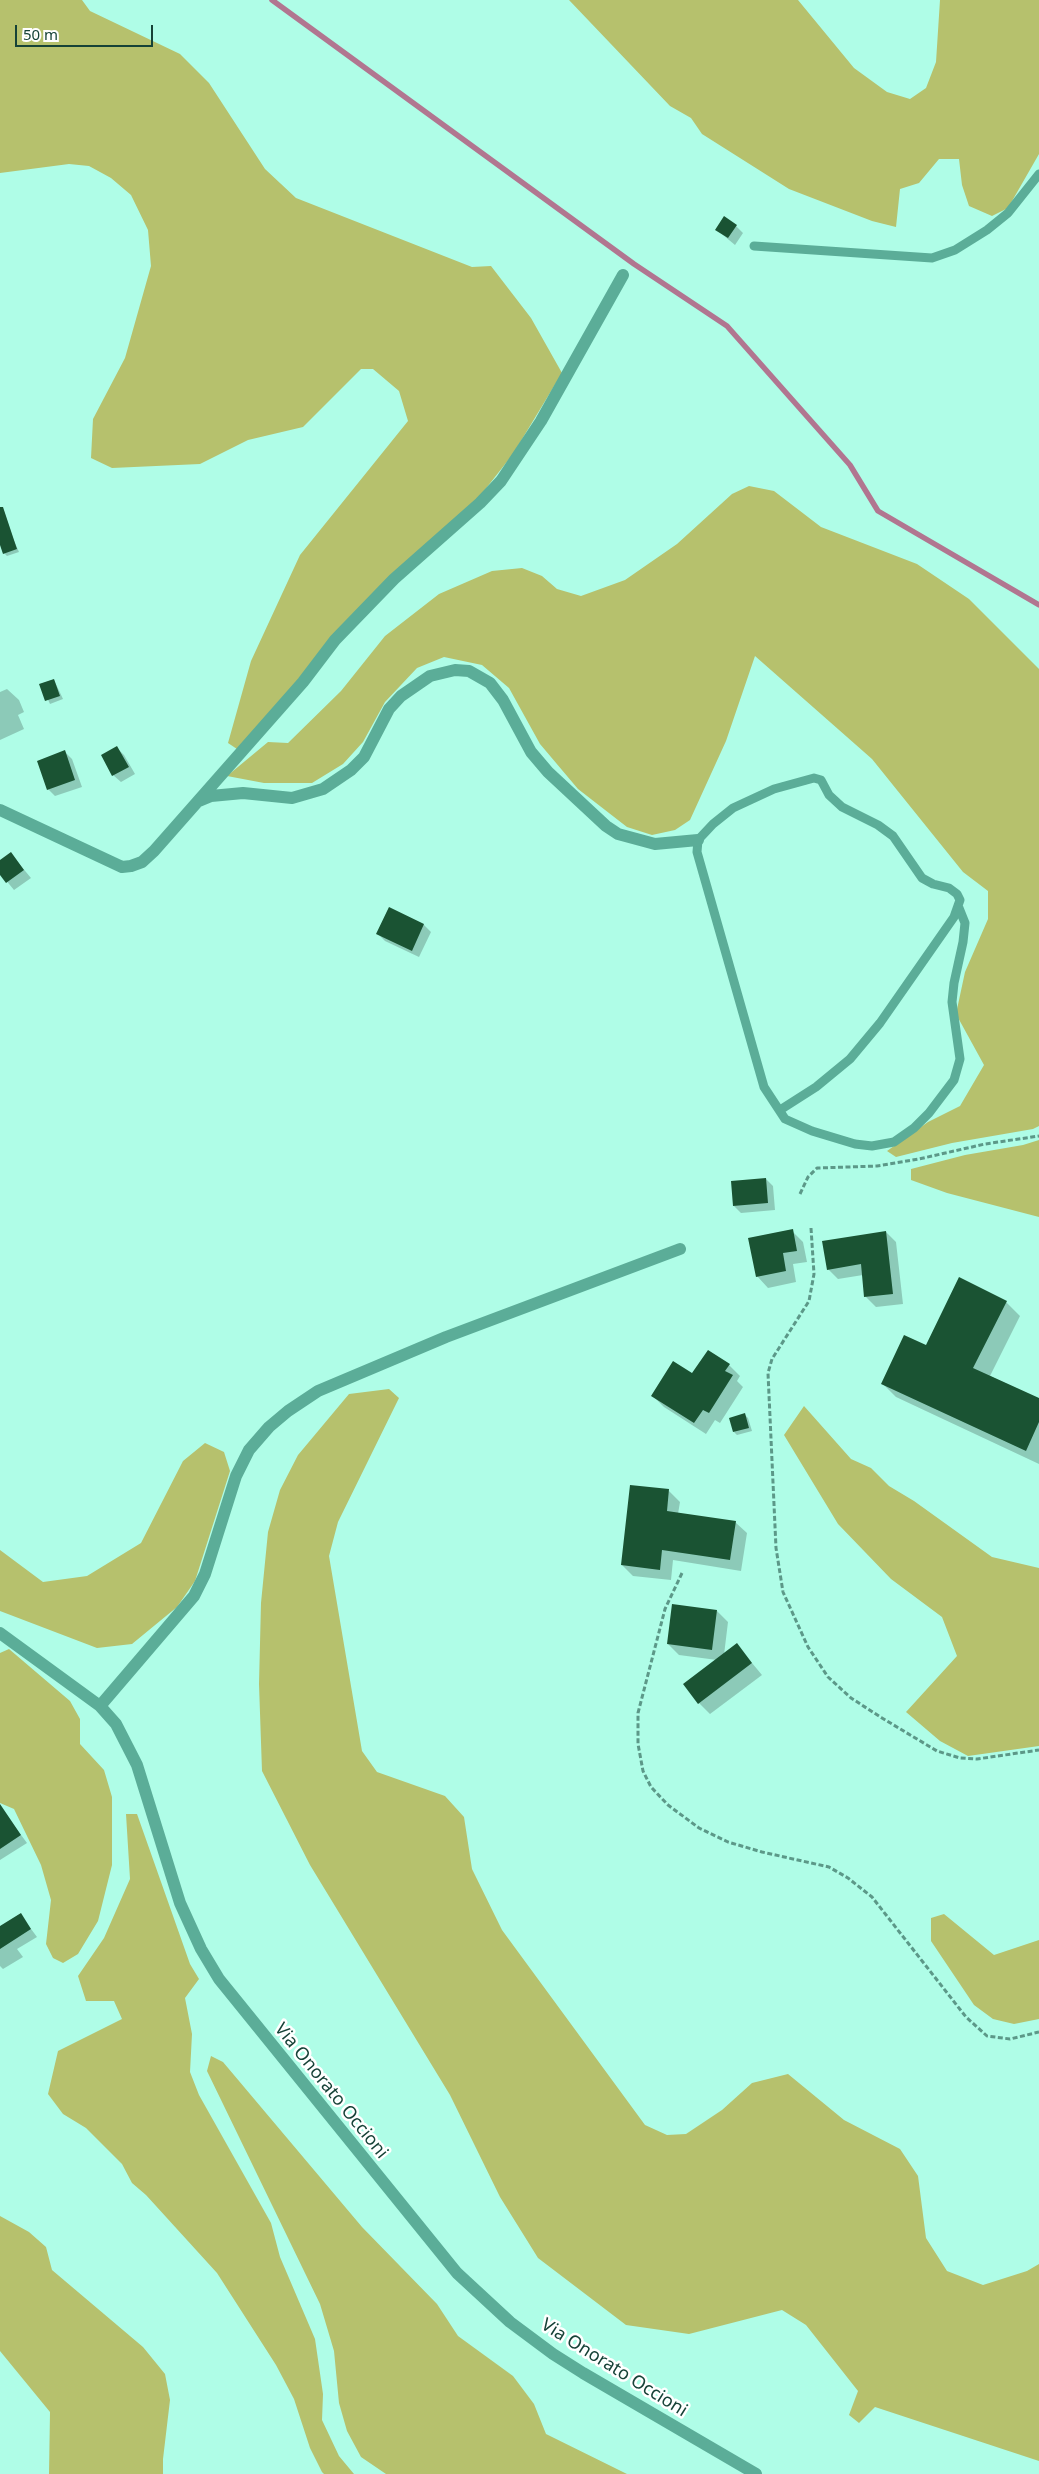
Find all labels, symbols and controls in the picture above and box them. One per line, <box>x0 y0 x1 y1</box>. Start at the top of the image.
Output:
scale bar <box>18 15 155 47</box>
text: 50 m <box>23 24 58 44</box>
street label: Via Onorato Occioni <box>270 2019 392 2163</box>
street label: Via Onorato Occioni <box>537 2314 691 2422</box>

